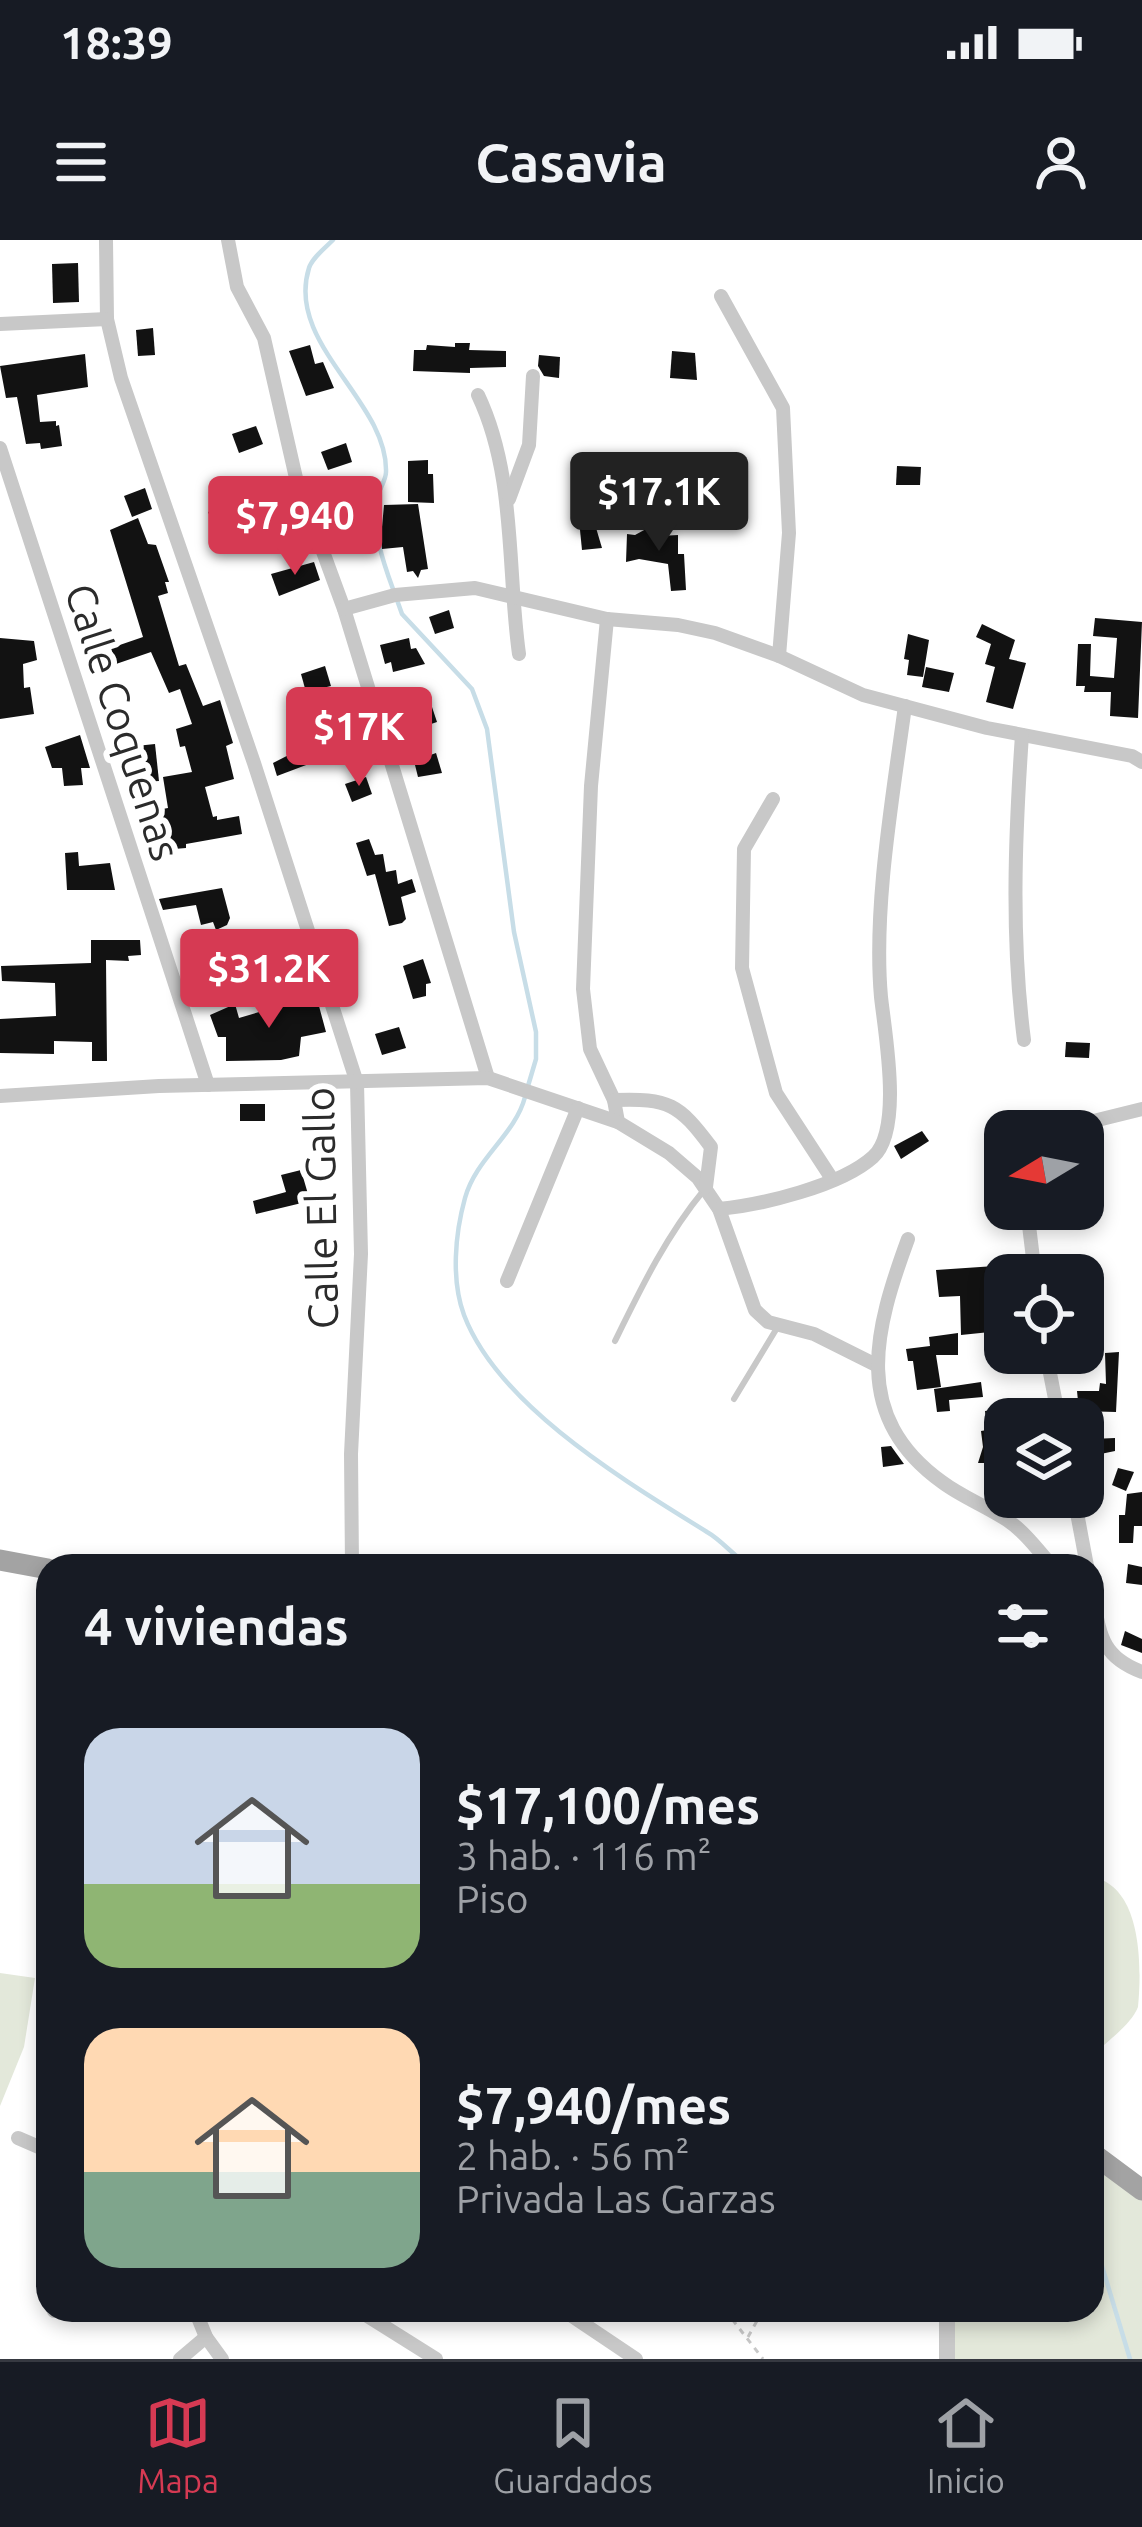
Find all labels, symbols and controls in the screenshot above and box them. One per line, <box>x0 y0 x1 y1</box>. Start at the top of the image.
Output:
text: 18:39 <box>60 17 173 68</box>
icon: menu <box>48 129 114 195</box>
icon: person <box>1028 129 1094 195</box>
text: Casavia <box>475 132 667 192</box>
pin: $17.1K <box>561 452 757 554</box>
text: $17.1K <box>597 469 721 512</box>
pin: $7,940 <box>197 476 393 578</box>
text: $7,940 <box>235 493 355 536</box>
street label: Calle Coquenas <box>57 578 190 866</box>
pin: $17K <box>288 687 430 789</box>
text: $17K <box>313 704 405 747</box>
pin: $31.2K <box>171 929 367 1031</box>
text: $31.2K <box>207 946 331 989</box>
street label: Calle El Gallo <box>295 1086 346 1330</box>
north arrow <box>984 1110 1104 1230</box>
map controls <box>984 1110 1104 1518</box>
button: locate <box>984 1254 1104 1374</box>
button: layers <box>984 1398 1104 1518</box>
icon: filters <box>990 1593 1056 1659</box>
text: 4 viviendas <box>84 1597 349 1655</box>
icon: home <box>180 1776 324 1920</box>
text: $17,100/mes <box>456 1776 760 1834</box>
text: 3 hab. · 116 m² <box>456 1834 712 1877</box>
text: Piso <box>456 1877 529 1920</box>
icon: home <box>180 2076 324 2220</box>
text: $7,940/mes <box>456 2076 731 2134</box>
text: 2 hab. · 56 m² <box>456 2134 690 2177</box>
text: Privada Las Garzas <box>456 2177 776 2220</box>
tab: Mapa <box>137 2390 219 2499</box>
tab: Guardados <box>493 2390 653 2499</box>
tab: Inicio <box>927 2390 1005 2499</box>

